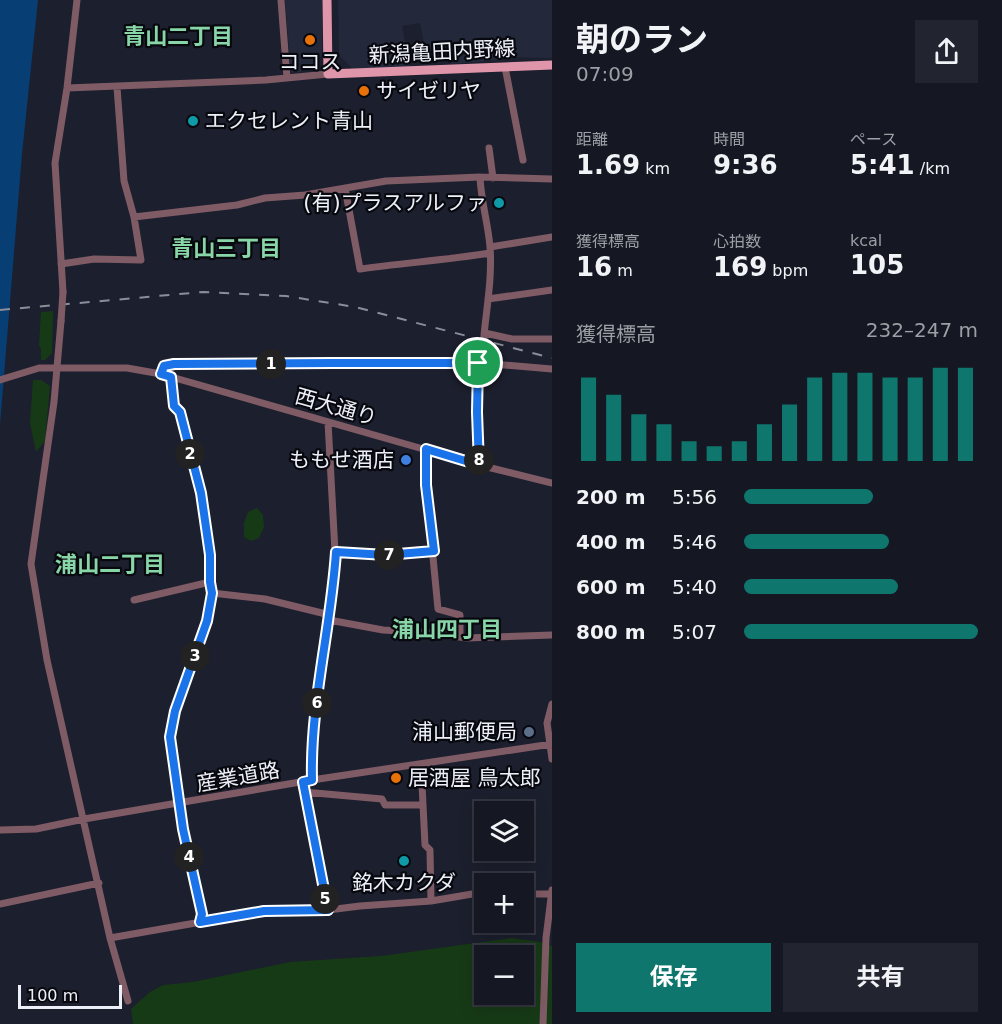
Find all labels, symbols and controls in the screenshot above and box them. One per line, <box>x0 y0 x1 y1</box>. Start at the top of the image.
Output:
text: 朝のラン <box>576 20 708 59</box>
button: share <box>915 20 978 83</box>
district label: 青山二丁目 <box>123 24 233 49</box>
marker: ココス <box>303 33 317 47</box>
street label: 新潟亀田内野線 <box>368 36 516 68</box>
place label: ココス <box>279 50 342 74</box>
text: 07:09 <box>576 62 634 86</box>
place label: サイゼリヤ <box>376 79 481 103</box>
marker: サイゼリヤ <box>357 84 371 98</box>
place label: エクセレント青山 <box>205 109 373 133</box>
marker: エクセレント青山 <box>186 114 200 128</box>
text: 距離 <box>576 130 608 149</box>
text: 時間 <box>713 130 745 149</box>
text: ペース <box>850 130 897 149</box>
text: 1.69 <box>576 150 640 180</box>
text: 9:36 <box>713 150 778 180</box>
text: 5:41 <box>850 150 915 180</box>
text: km <box>640 159 670 178</box>
text: /km <box>915 159 950 178</box>
place label: (有)プラスアルファ <box>303 191 487 215</box>
marker: (有)プラスアルファ <box>492 196 506 210</box>
text: kcal <box>850 231 882 250</box>
text: 獲得標高 <box>576 232 640 251</box>
text: 心拍数 <box>713 232 761 251</box>
district label: 青山三丁目 <box>171 236 281 261</box>
text: 105 <box>850 250 904 280</box>
text: 16 <box>576 252 612 282</box>
text: 169 <box>713 252 767 282</box>
text: m <box>612 261 633 280</box>
text: bpm <box>767 261 808 280</box>
text: 232–247 m <box>866 318 978 342</box>
text: 獲得標高 <box>576 322 656 346</box>
pin <box>452 337 503 388</box>
icon: arrive <box>461 346 494 379</box>
pin: 1 <box>256 349 286 379</box>
text: 1 <box>265 354 277 373</box>
street label: 西大通り <box>292 384 380 430</box>
pin: 2 <box>175 439 205 469</box>
text: 2 <box>184 444 196 463</box>
pin: 8 <box>464 445 494 475</box>
place label: ももせ酒店 <box>289 448 394 472</box>
text: 8 <box>473 450 485 469</box>
marker: ももせ酒店 <box>399 453 413 467</box>
text: 200 m <box>576 485 646 509</box>
text: 5:56 <box>672 485 717 509</box>
text: 400 m <box>576 530 646 554</box>
text: 5:46 <box>672 530 717 554</box>
pin: 7 <box>374 540 404 570</box>
text: 7 <box>383 545 395 564</box>
district label: 浦山二丁目 <box>55 552 165 577</box>
text: 600 m <box>576 575 646 599</box>
text: 5:40 <box>672 575 717 599</box>
district label: 浦山四丁目 <box>392 617 502 642</box>
text: 800 m <box>576 620 646 644</box>
text: 5:07 <box>672 620 717 644</box>
pin: 3 <box>180 641 210 671</box>
text: 3 <box>189 646 201 665</box>
pin: 6 <box>302 688 332 718</box>
text: 6 <box>311 693 323 712</box>
place label: 浦山郵便局 <box>412 720 517 744</box>
marker: 浦山郵便局 <box>522 725 536 739</box>
street label: 産業道路 <box>195 758 281 796</box>
place label: 居酒屋 鳥太郎 <box>408 766 541 790</box>
marker: 居酒屋 鳥太郎 <box>389 771 403 785</box>
map controls <box>474 801 534 1005</box>
button: layers <box>474 801 534 861</box>
pin: 4 <box>174 842 204 872</box>
text: 4 <box>183 847 195 866</box>
marker: 銘木カクダ <box>397 854 411 868</box>
place label: 銘木カクダ <box>352 871 456 895</box>
button: + <box>474 873 534 933</box>
pin: 5 <box>310 884 340 914</box>
text: 5 <box>319 889 331 908</box>
button: 保存 <box>576 943 771 1012</box>
button: 共有 <box>783 943 978 1012</box>
button: − <box>474 945 534 1005</box>
scale bar <box>18 982 122 1010</box>
text: 100 m <box>27 986 78 1005</box>

